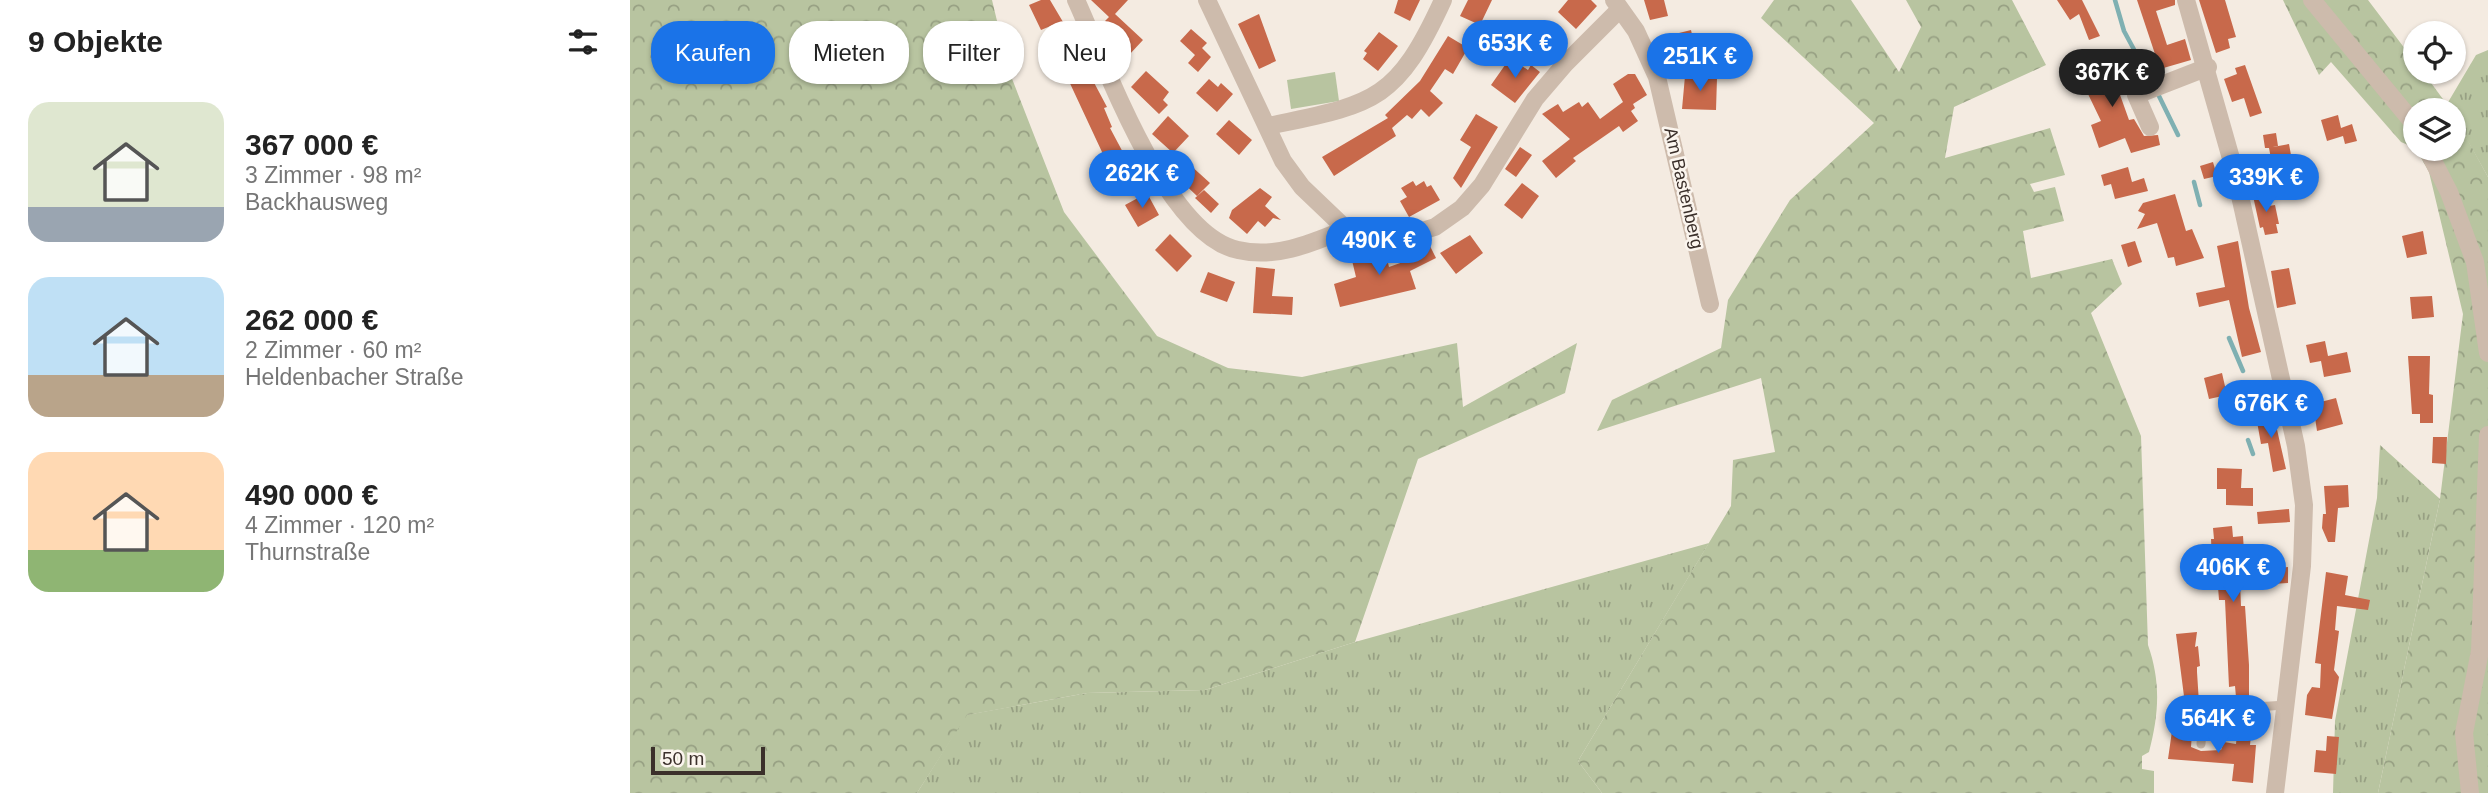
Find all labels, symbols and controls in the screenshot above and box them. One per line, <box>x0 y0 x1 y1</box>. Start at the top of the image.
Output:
pin: 653K € <box>1458 20 1572 80</box>
chip: Kaufen <box>651 21 775 84</box>
chip: Mieten <box>789 21 909 84</box>
chip: Filter <box>923 21 1024 84</box>
chip: Neu <box>1038 21 1131 84</box>
map controls <box>2403 21 2466 161</box>
button: locate <box>2403 21 2466 84</box>
icon: filters <box>564 23 602 61</box>
text: 9 Objekte <box>28 25 163 58</box>
text: 653K € <box>1478 30 1552 56</box>
pin: 251K € <box>1643 34 1757 93</box>
text: 251K € <box>1663 43 1737 69</box>
pin: 367K € <box>2055 50 2169 109</box>
text: 367K € <box>2075 59 2149 85</box>
button: layers <box>2403 98 2466 161</box>
street label: Am Bastenberg <box>1660 125 1708 251</box>
text: 367 000 € <box>245 128 378 161</box>
icon: home <box>84 130 168 214</box>
pin: 262K € <box>1085 150 1199 210</box>
pin: 339K € <box>2209 154 2323 214</box>
text: 262K € <box>1105 160 1179 186</box>
text: 3 Zimmer · 98 m² <box>245 162 421 188</box>
text: 339K € <box>2229 164 2303 190</box>
text: Backhausweg <box>245 189 388 215</box>
pin: 490K € <box>1322 218 1436 277</box>
text: 490K € <box>1342 227 1416 253</box>
text: 262 000 € <box>245 303 378 336</box>
icon: home <box>84 305 168 389</box>
text: 2 Zimmer · 60 m² <box>245 337 421 363</box>
text: Heldenbacher Straße <box>245 364 464 390</box>
pin: 676K € <box>2214 380 2328 440</box>
text: 676K € <box>2234 390 2308 416</box>
text: 490 000 € <box>245 478 378 511</box>
icon: home <box>84 480 168 564</box>
text: 4 Zimmer · 120 m² <box>245 512 434 538</box>
text: Thurnstraße <box>245 539 370 565</box>
pin: 406K € <box>2176 544 2290 604</box>
text: 406K € <box>2196 554 2270 580</box>
pin: 564K € <box>2161 696 2275 755</box>
text: 564K € <box>2181 705 2255 731</box>
scale bar <box>651 744 765 776</box>
text: 50 m <box>662 748 704 769</box>

